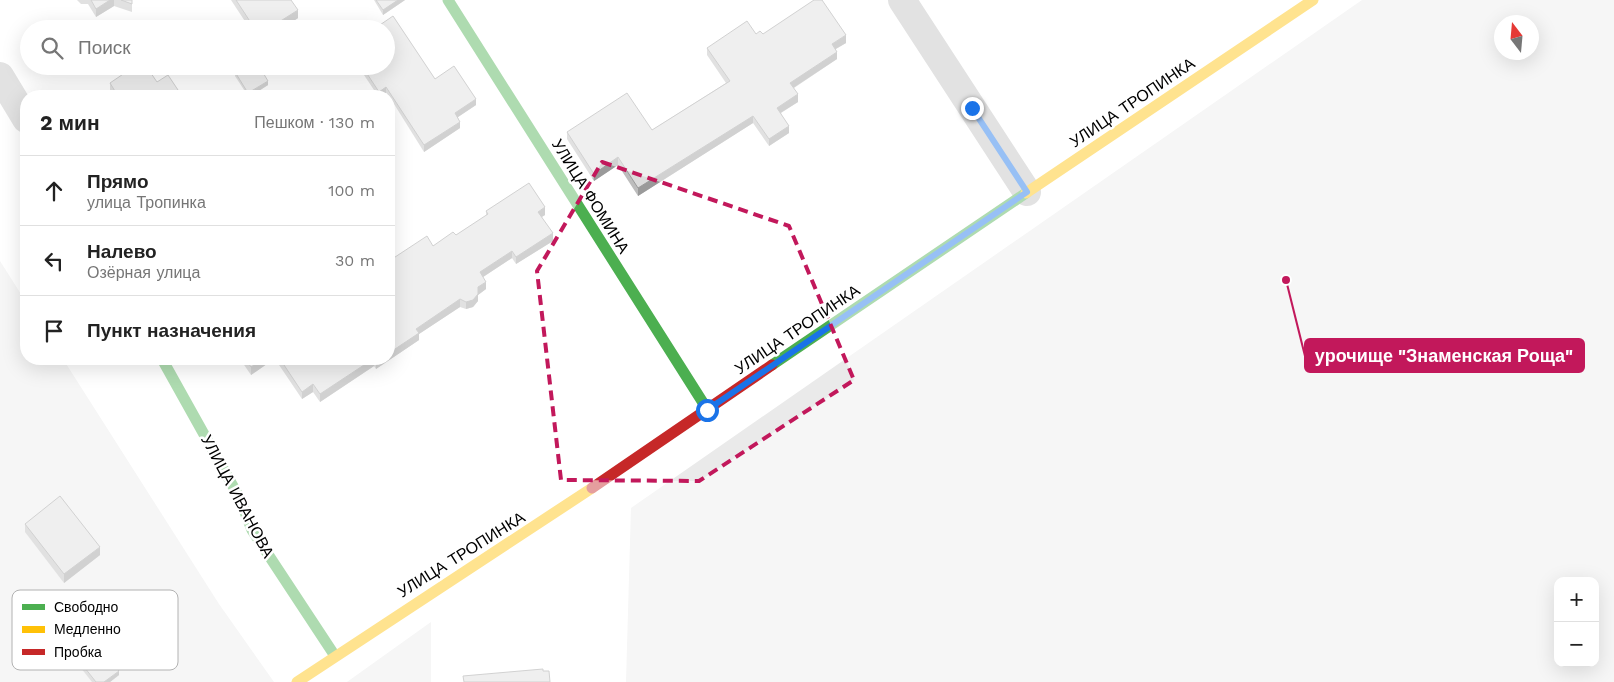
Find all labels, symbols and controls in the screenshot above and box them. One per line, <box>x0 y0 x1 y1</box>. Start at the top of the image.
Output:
north arrow <box>1494 15 1539 60</box>
search box <box>20 20 395 75</box>
icon: search <box>38 34 66 62</box>
text: Поиск <box>78 36 131 59</box>
street label: УЛИЦА ТРОПИНКА <box>1066 53 1199 151</box>
route end <box>961 97 984 120</box>
text: 2 мин <box>40 110 100 135</box>
text: Пешком · 130 m <box>254 113 375 132</box>
street label: УЛИЦА ФОМИНА <box>548 136 634 257</box>
text: Прямо <box>87 170 149 193</box>
icon: ahead <box>40 177 68 205</box>
text: 100 m <box>328 181 375 200</box>
text: улица Тропинка <box>87 193 206 212</box>
text: Налево <box>87 240 157 263</box>
icon: left <box>40 247 68 275</box>
text: 30 m <box>335 251 375 270</box>
text: Озёрная улица <box>87 263 200 282</box>
street label: УЛИЦА ТРОПИНКА <box>731 280 864 378</box>
icon: arrive <box>40 317 68 345</box>
text: Пункт назначения <box>87 319 256 342</box>
callout: урочище "Знаменская Роща" <box>1305 339 1584 372</box>
text: урочище "Знаменская Роща" <box>1315 345 1573 366</box>
route start <box>696 399 719 422</box>
street label: УЛИЦА ИВАНОВА <box>197 431 278 561</box>
street label: УЛИЦА ТРОПИНКА <box>394 507 529 601</box>
map controls <box>1554 577 1599 667</box>
button: + <box>1554 577 1599 622</box>
legend <box>12 590 178 670</box>
text: Свободно <box>54 599 119 615</box>
text: Медленно <box>54 621 121 637</box>
button: − <box>1554 622 1599 667</box>
text: Пробка <box>54 644 102 660</box>

